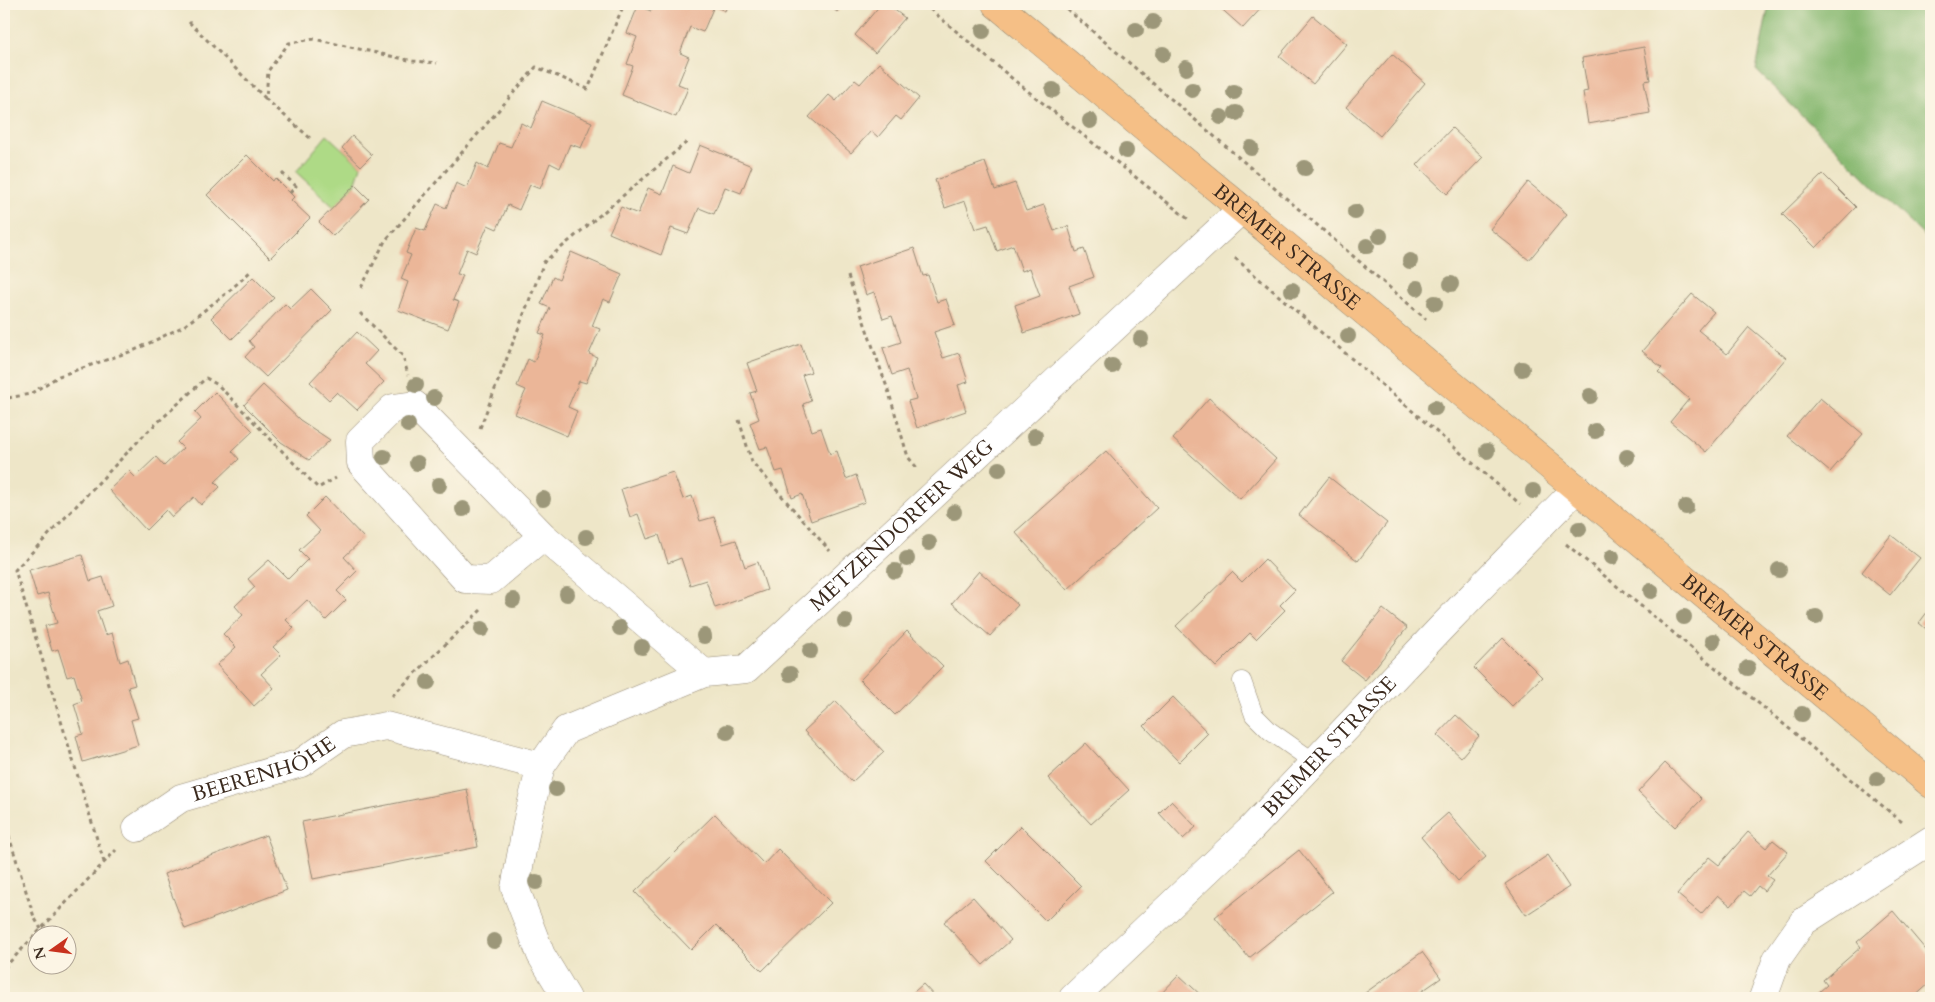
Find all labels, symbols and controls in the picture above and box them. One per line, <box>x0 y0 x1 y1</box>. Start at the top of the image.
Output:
street label: BREMER STRASSE <box>1207 177 1367 317</box>
street label: METZENDORFER WEG <box>803 432 1000 618</box>
street label: BREMER STRASSE <box>1675 567 1835 707</box>
street label: BREMER STRASSE <box>1255 670 1403 823</box>
street label: BEERENHÖHE <box>188 729 341 809</box>
north arrow <box>28 924 78 974</box>
text: N <box>29 945 51 961</box>

